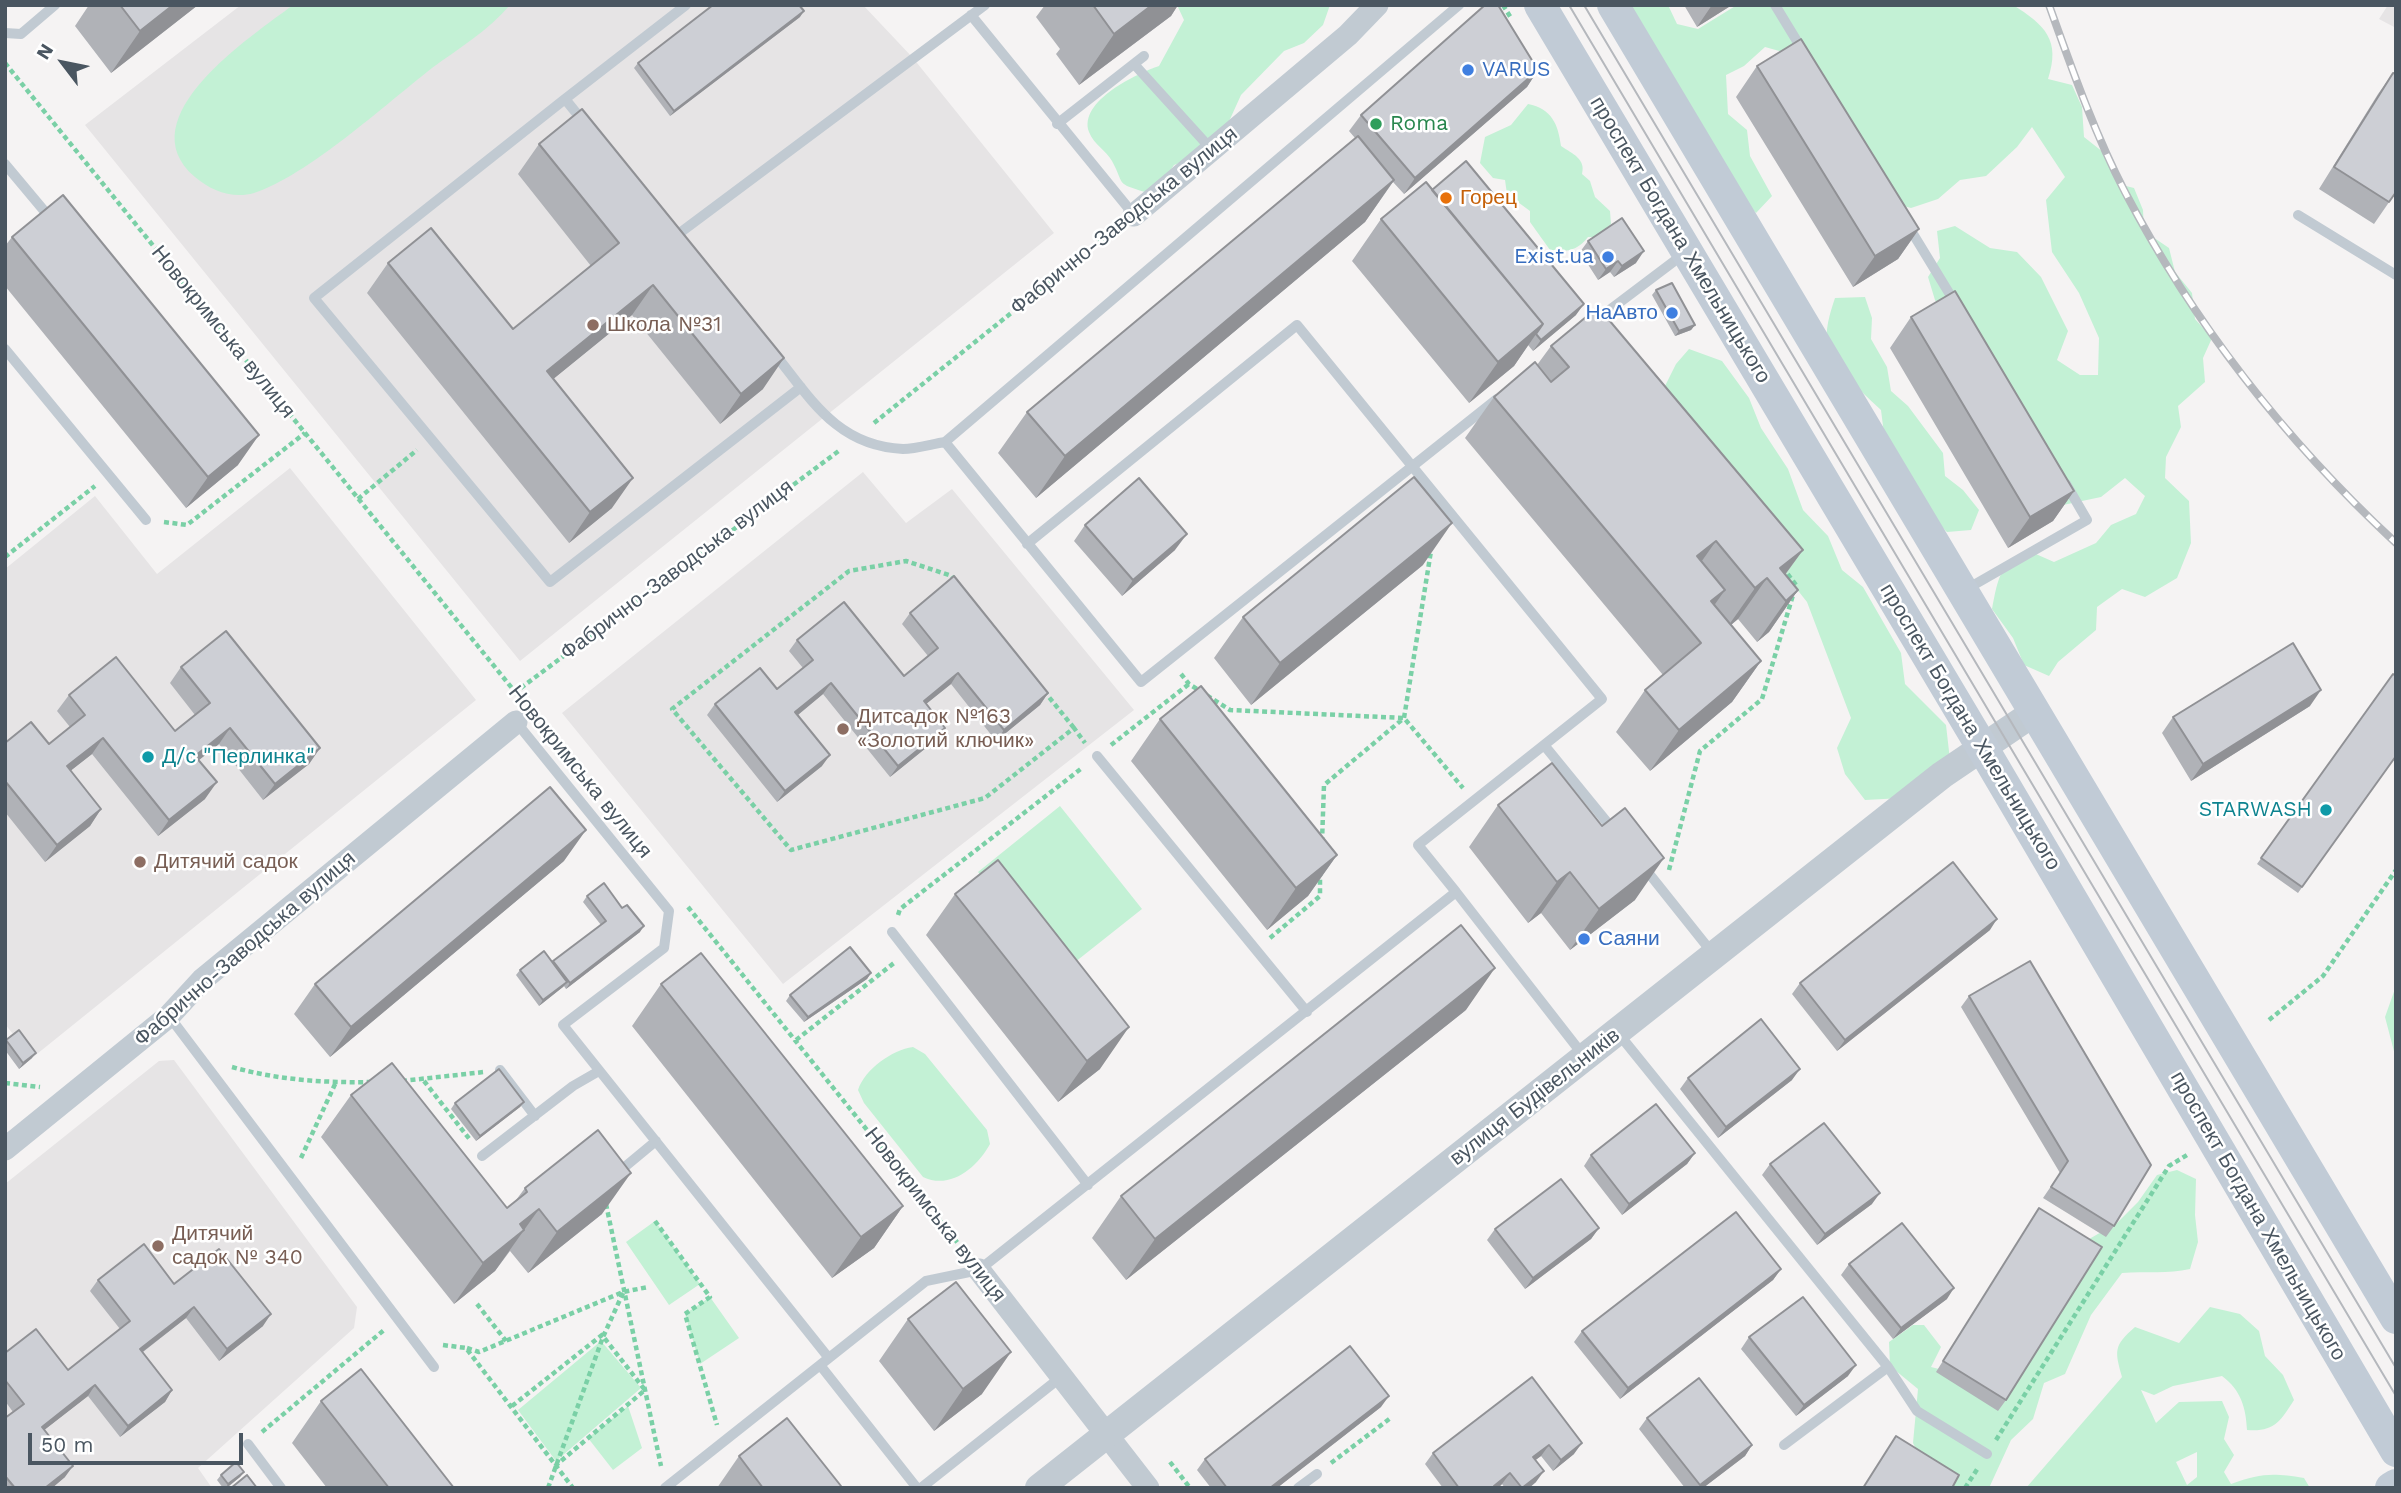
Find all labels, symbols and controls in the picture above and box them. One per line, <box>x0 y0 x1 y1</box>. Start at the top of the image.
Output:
north arrow <box>28 28 98 98</box>
text: N <box>31 40 58 64</box>
place label: VARUS <box>1482 57 1551 83</box>
marker: VARUS <box>1460 62 1476 78</box>
street label: проспект Богдана Хмельницького <box>1584 92 1776 388</box>
place label: Roma <box>1390 111 1448 137</box>
marker: Roma <box>1368 116 1384 132</box>
street label: Фабрично-Заводська вулиця <box>1005 122 1243 320</box>
place label: Горец <box>1460 185 1517 211</box>
marker: Горец <box>1438 190 1454 206</box>
street label: Новокримська вулиця <box>146 241 300 423</box>
place label: Exist.ua <box>1514 244 1594 270</box>
marker: Exist.ua <box>1600 249 1616 265</box>
place label: НаАвто <box>1585 300 1658 326</box>
marker: НаАвто <box>1664 305 1680 321</box>
place label: Школа №31 <box>607 312 721 338</box>
marker: Школа №31 <box>585 317 601 333</box>
street label: Фабрично-Заводська вулиця <box>556 474 798 666</box>
street label: проспект Богдана Хмельницького <box>1874 579 2066 875</box>
street label: Новокримська вулиця <box>503 681 657 863</box>
place label: Дитсадок №163 «Золотий ключик» <box>857 704 1034 754</box>
marker: Дитсадок №163 «Золотий ключик» <box>835 721 851 737</box>
place label: Д/с "Перлинка" <box>162 744 315 770</box>
marker: Д/с "Перлинка" <box>140 749 156 765</box>
place label: STARWASH <box>2199 797 2312 823</box>
marker: STARWASH <box>2318 802 2334 818</box>
street label: Фабрично-Заводська вулиця <box>129 846 361 1052</box>
place label: Дитячий садок <box>154 849 298 875</box>
marker: Дитячий садок <box>132 854 148 870</box>
place label: Саяни <box>1598 926 1660 952</box>
marker: Саяни <box>1576 931 1592 947</box>
street label: вулиця Будівельників <box>1445 1023 1625 1171</box>
street label: проспект Богдана Хмельницького <box>2165 1067 2351 1365</box>
street label: Новокримська вулиця <box>859 1123 1011 1307</box>
place label: Дитячий садок № 340 <box>172 1221 303 1271</box>
marker: Дитячий садок № 340 <box>150 1238 166 1254</box>
scale bar <box>32 1420 247 1464</box>
text: 50 m <box>41 1432 93 1457</box>

